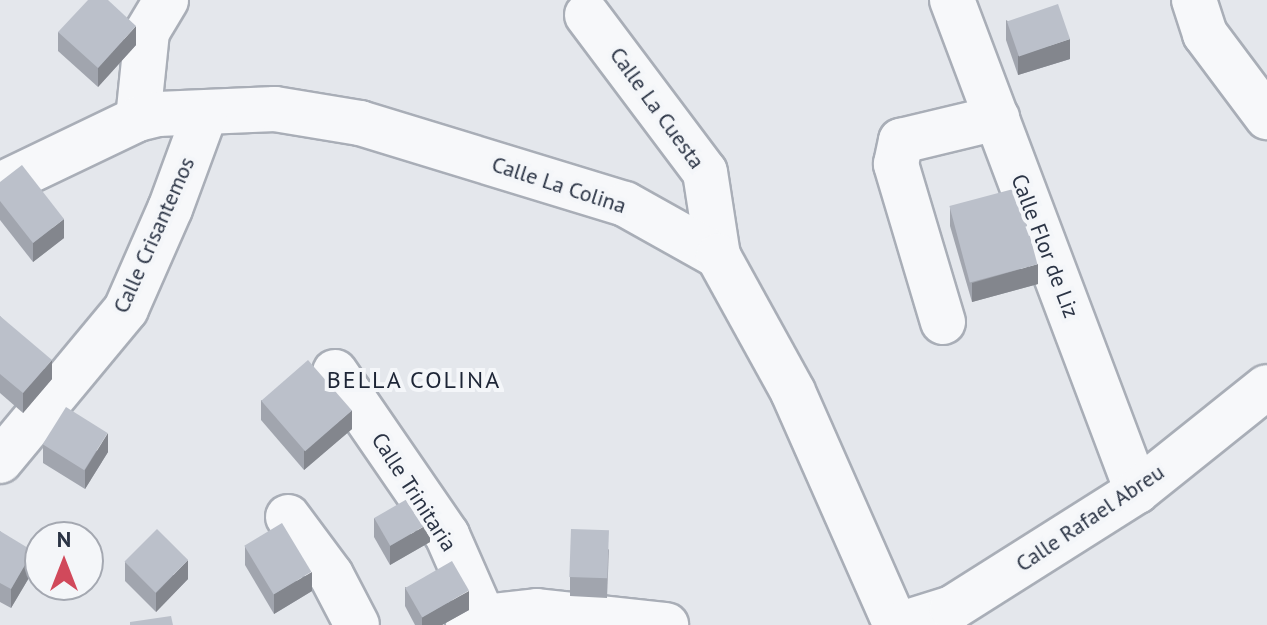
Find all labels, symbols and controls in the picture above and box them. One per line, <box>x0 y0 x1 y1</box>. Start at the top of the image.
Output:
street label: Calle La Cuesta <box>604 42 710 174</box>
street label: Calle La Colina <box>489 151 629 219</box>
street label: Calle Crisantemos <box>108 153 200 317</box>
street label: Calle Flor de Liz <box>1005 170 1085 322</box>
district label: BELLA COLINA <box>326 366 502 394</box>
street label: Calle Trinitaria <box>366 427 462 557</box>
street label: Calle Rafael Abreu <box>1011 459 1169 577</box>
north arrow <box>24 521 104 601</box>
text: N <box>57 525 71 553</box>

